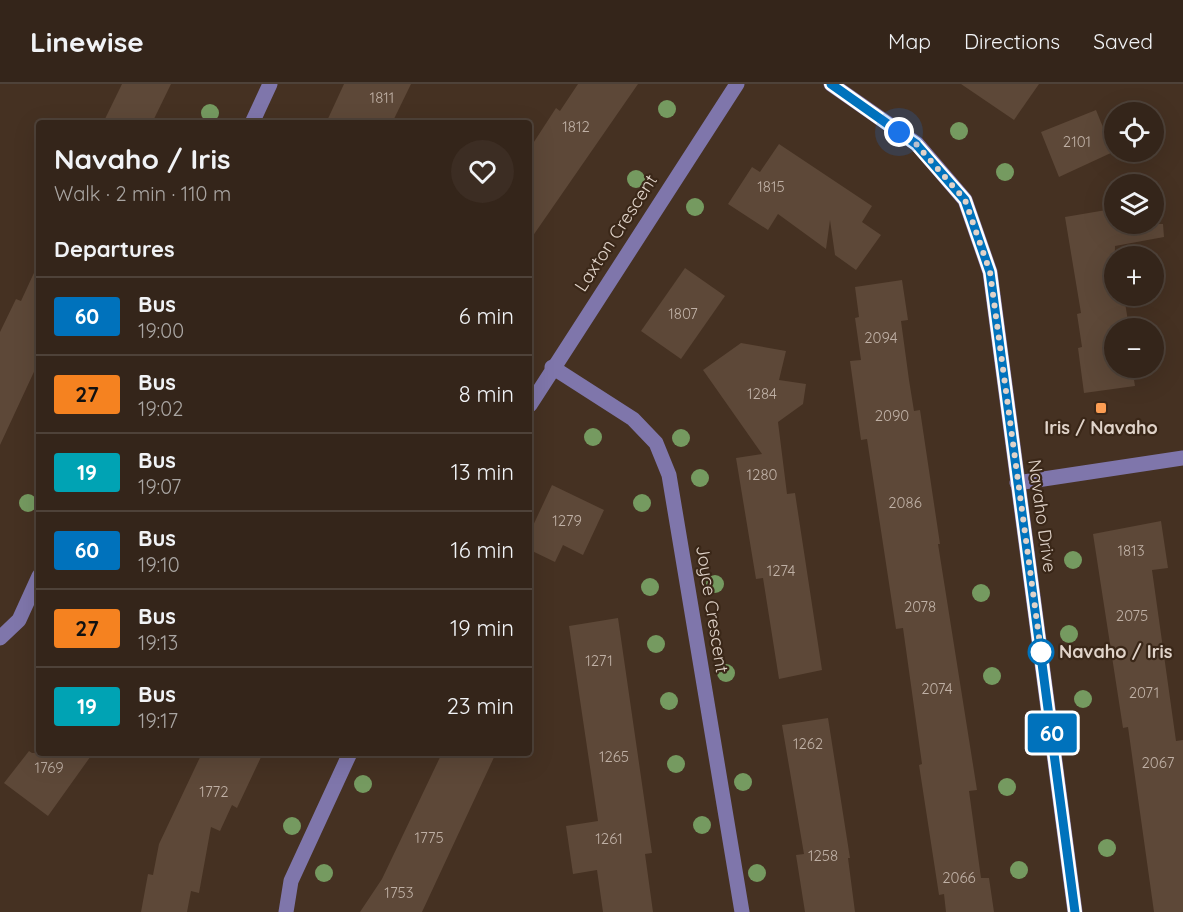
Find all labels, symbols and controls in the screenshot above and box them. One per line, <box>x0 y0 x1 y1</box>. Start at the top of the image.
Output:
text: Linewise <box>30 24 144 59</box>
text: Map <box>888 28 931 54</box>
text: Directions <box>964 28 1060 54</box>
text: Saved <box>1093 28 1153 54</box>
house number: 1811 <box>370 88 394 107</box>
map controls <box>1104 102 1164 378</box>
button: locate <box>1104 102 1164 162</box>
house number: 1812 <box>562 117 590 136</box>
your location <box>884 117 914 147</box>
house number: 2101 <box>1063 132 1091 151</box>
button: heart <box>451 140 514 203</box>
text: Navaho / Iris <box>54 141 231 176</box>
street label: Laxton Crescent <box>569 170 662 296</box>
button: layers <box>1104 174 1164 234</box>
house number: 1815 <box>757 177 785 196</box>
text: Walk · 2 min · 110 m <box>54 181 231 206</box>
text: Departures <box>54 235 175 263</box>
button: + <box>1104 246 1164 306</box>
text: Bus <box>138 290 176 318</box>
text: 6 min <box>459 302 514 330</box>
text: 60 <box>75 303 99 329</box>
house number: 1807 <box>668 304 698 323</box>
text: 19:00 <box>138 318 184 343</box>
button: − <box>1104 318 1164 378</box>
house number: 2094 <box>864 328 898 347</box>
text: Bus <box>138 368 176 396</box>
text: 8 min <box>459 380 514 408</box>
text: 27 <box>75 381 99 407</box>
house number: 1284 <box>747 384 777 403</box>
text: 19:02 <box>138 396 183 421</box>
marker: Iris / Navaho <box>1094 401 1108 415</box>
house number: 2090 <box>875 406 909 425</box>
place label: Iris / Navaho <box>1044 416 1158 439</box>
text: Bus <box>138 446 176 474</box>
text: 13 min <box>451 458 514 486</box>
street label: Navaho Drive <box>1023 458 1062 574</box>
text: 19 <box>77 459 97 485</box>
house number: 1280 <box>747 465 778 484</box>
text: 19:07 <box>138 474 181 499</box>
house number: 2086 <box>888 493 922 512</box>
house number: 1279 <box>552 511 582 530</box>
text: Bus <box>138 524 176 552</box>
text: 16 min <box>451 536 514 564</box>
text: 60 <box>75 537 99 563</box>
house number: 1813 <box>1117 541 1145 560</box>
street label: Joyce Crescent <box>691 544 734 674</box>
text: 19:10 <box>138 552 180 577</box>
house number: 1274 <box>767 561 795 580</box>
house number: 2078 <box>904 597 936 616</box>
text: Bus <box>138 602 176 630</box>
house number: 2075 <box>1116 606 1148 625</box>
text: 19 min <box>450 614 514 642</box>
text: 27 <box>75 615 99 641</box>
text: 19:13 <box>138 630 178 655</box>
marker: Navaho / Iris <box>1028 639 1054 665</box>
place label: Navaho / Iris <box>1059 640 1173 663</box>
house number: 1271 <box>585 651 613 670</box>
house number: 2074 <box>921 679 953 698</box>
text: Bus <box>138 680 176 708</box>
house number: 2071 <box>1129 683 1159 702</box>
text: 23 min <box>447 692 514 720</box>
text: 19 <box>77 693 97 719</box>
text: 19:17 <box>138 708 178 733</box>
line badge: 60 <box>1025 714 1079 752</box>
text: 60 <box>1040 720 1064 746</box>
house number: 1262 <box>793 734 823 753</box>
house number: 1265 <box>599 747 629 766</box>
house number: 2067 <box>1141 753 1175 772</box>
house number: 1769 <box>34 758 64 777</box>
house number: 1772 <box>199 782 229 801</box>
house number: 1775 <box>414 828 444 847</box>
house number: 1261 <box>595 829 623 848</box>
house number: 1258 <box>808 846 838 865</box>
house number: 2066 <box>942 868 976 887</box>
house number: 1753 <box>384 883 414 902</box>

